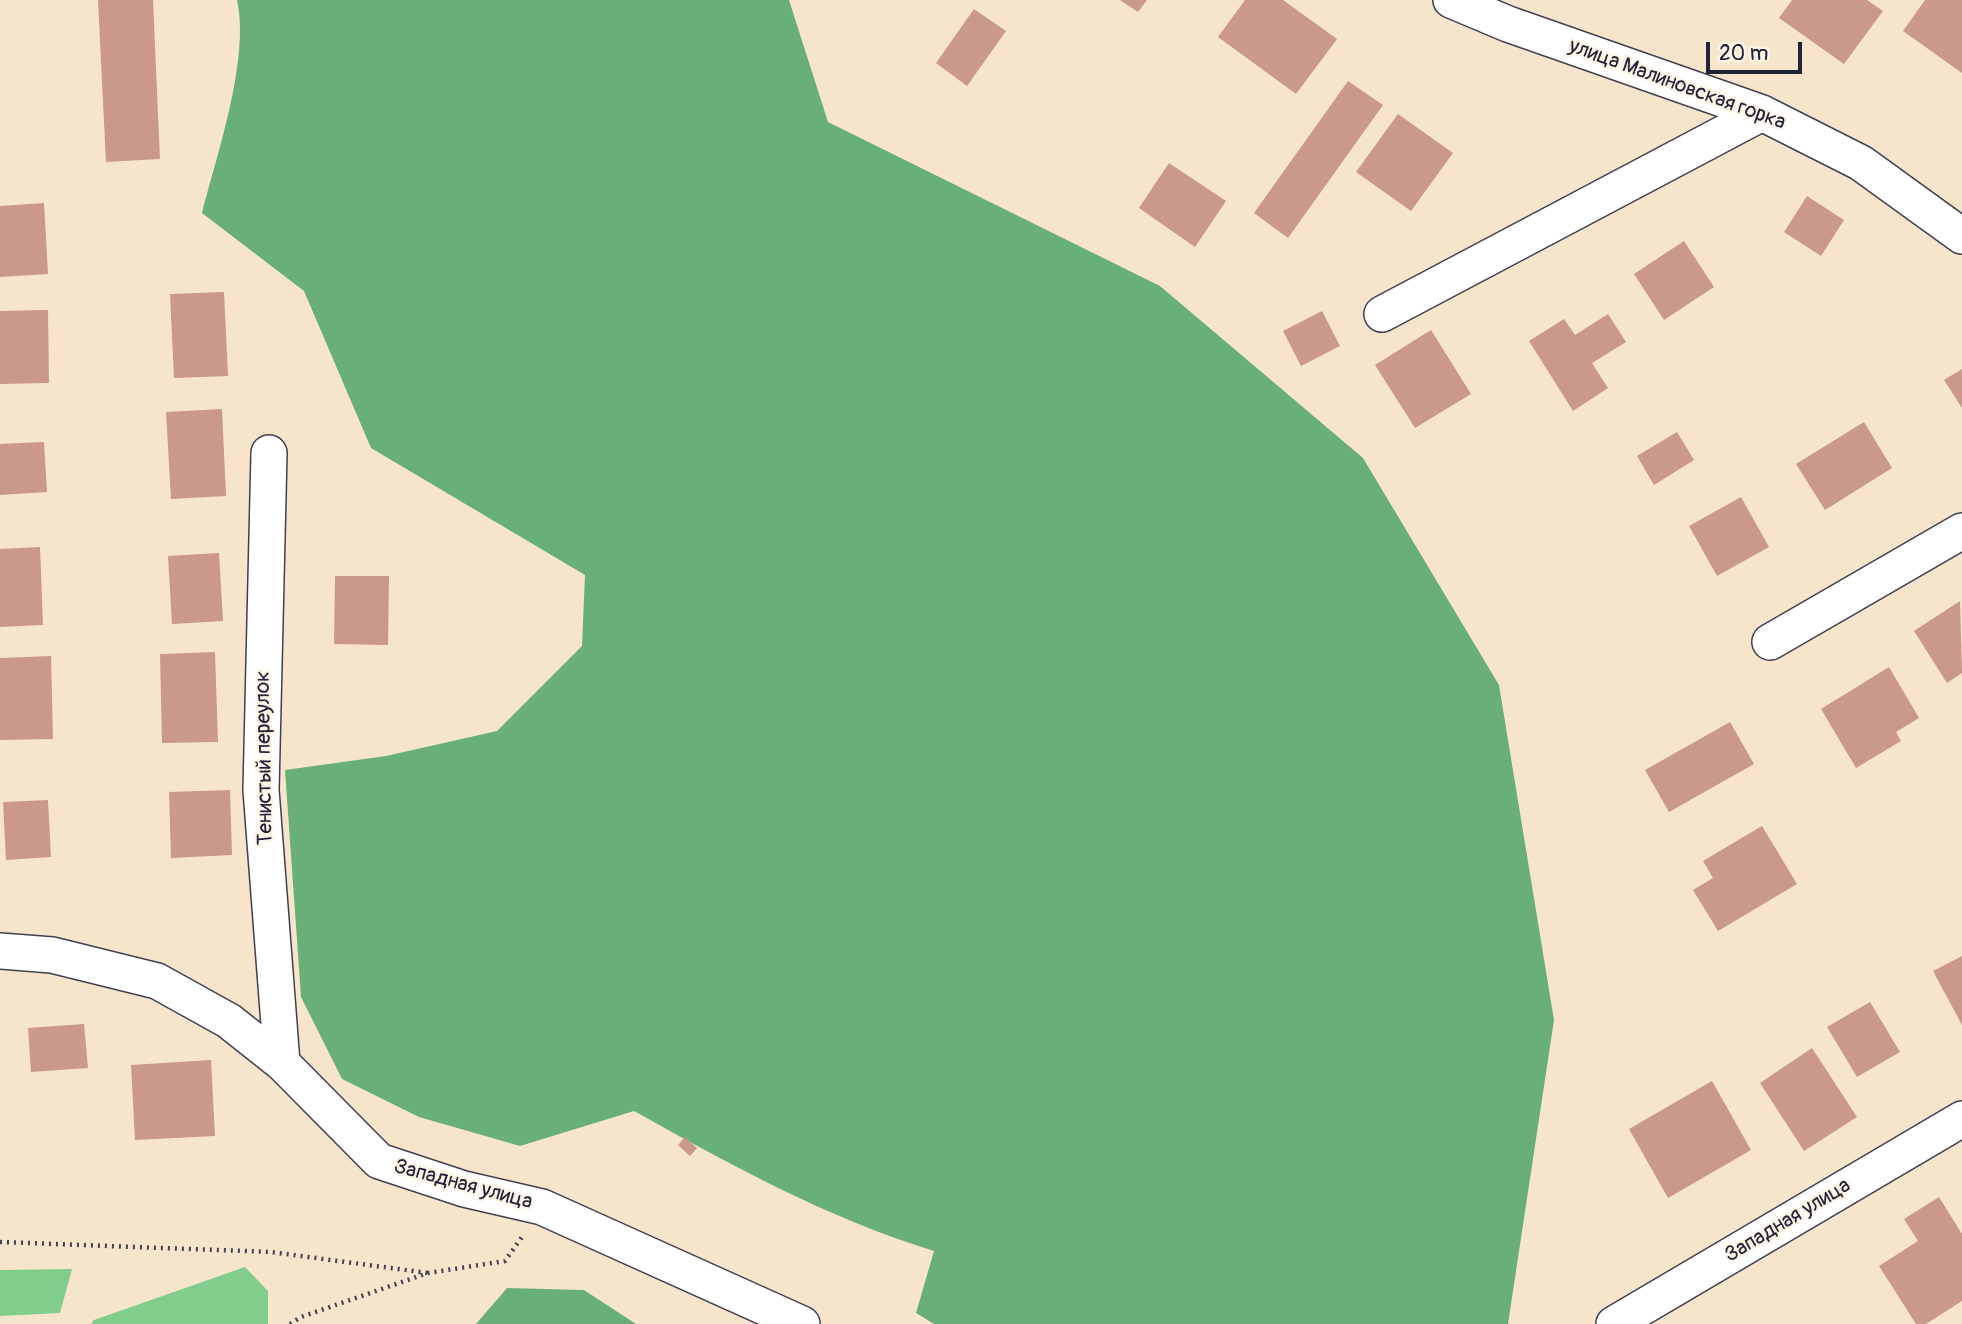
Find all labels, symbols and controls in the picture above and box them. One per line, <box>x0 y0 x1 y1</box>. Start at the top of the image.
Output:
scale bar <box>1710 28 1806 72</box>
street label: улица Малиновская горка <box>1565 34 1789 136</box>
text: 20 m <box>1719 40 1768 67</box>
street label: Тенистый переулок <box>251 671 279 845</box>
street label: Западная улица <box>391 1154 535 1216</box>
street label: Западная улица <box>1720 1174 1856 1268</box>

